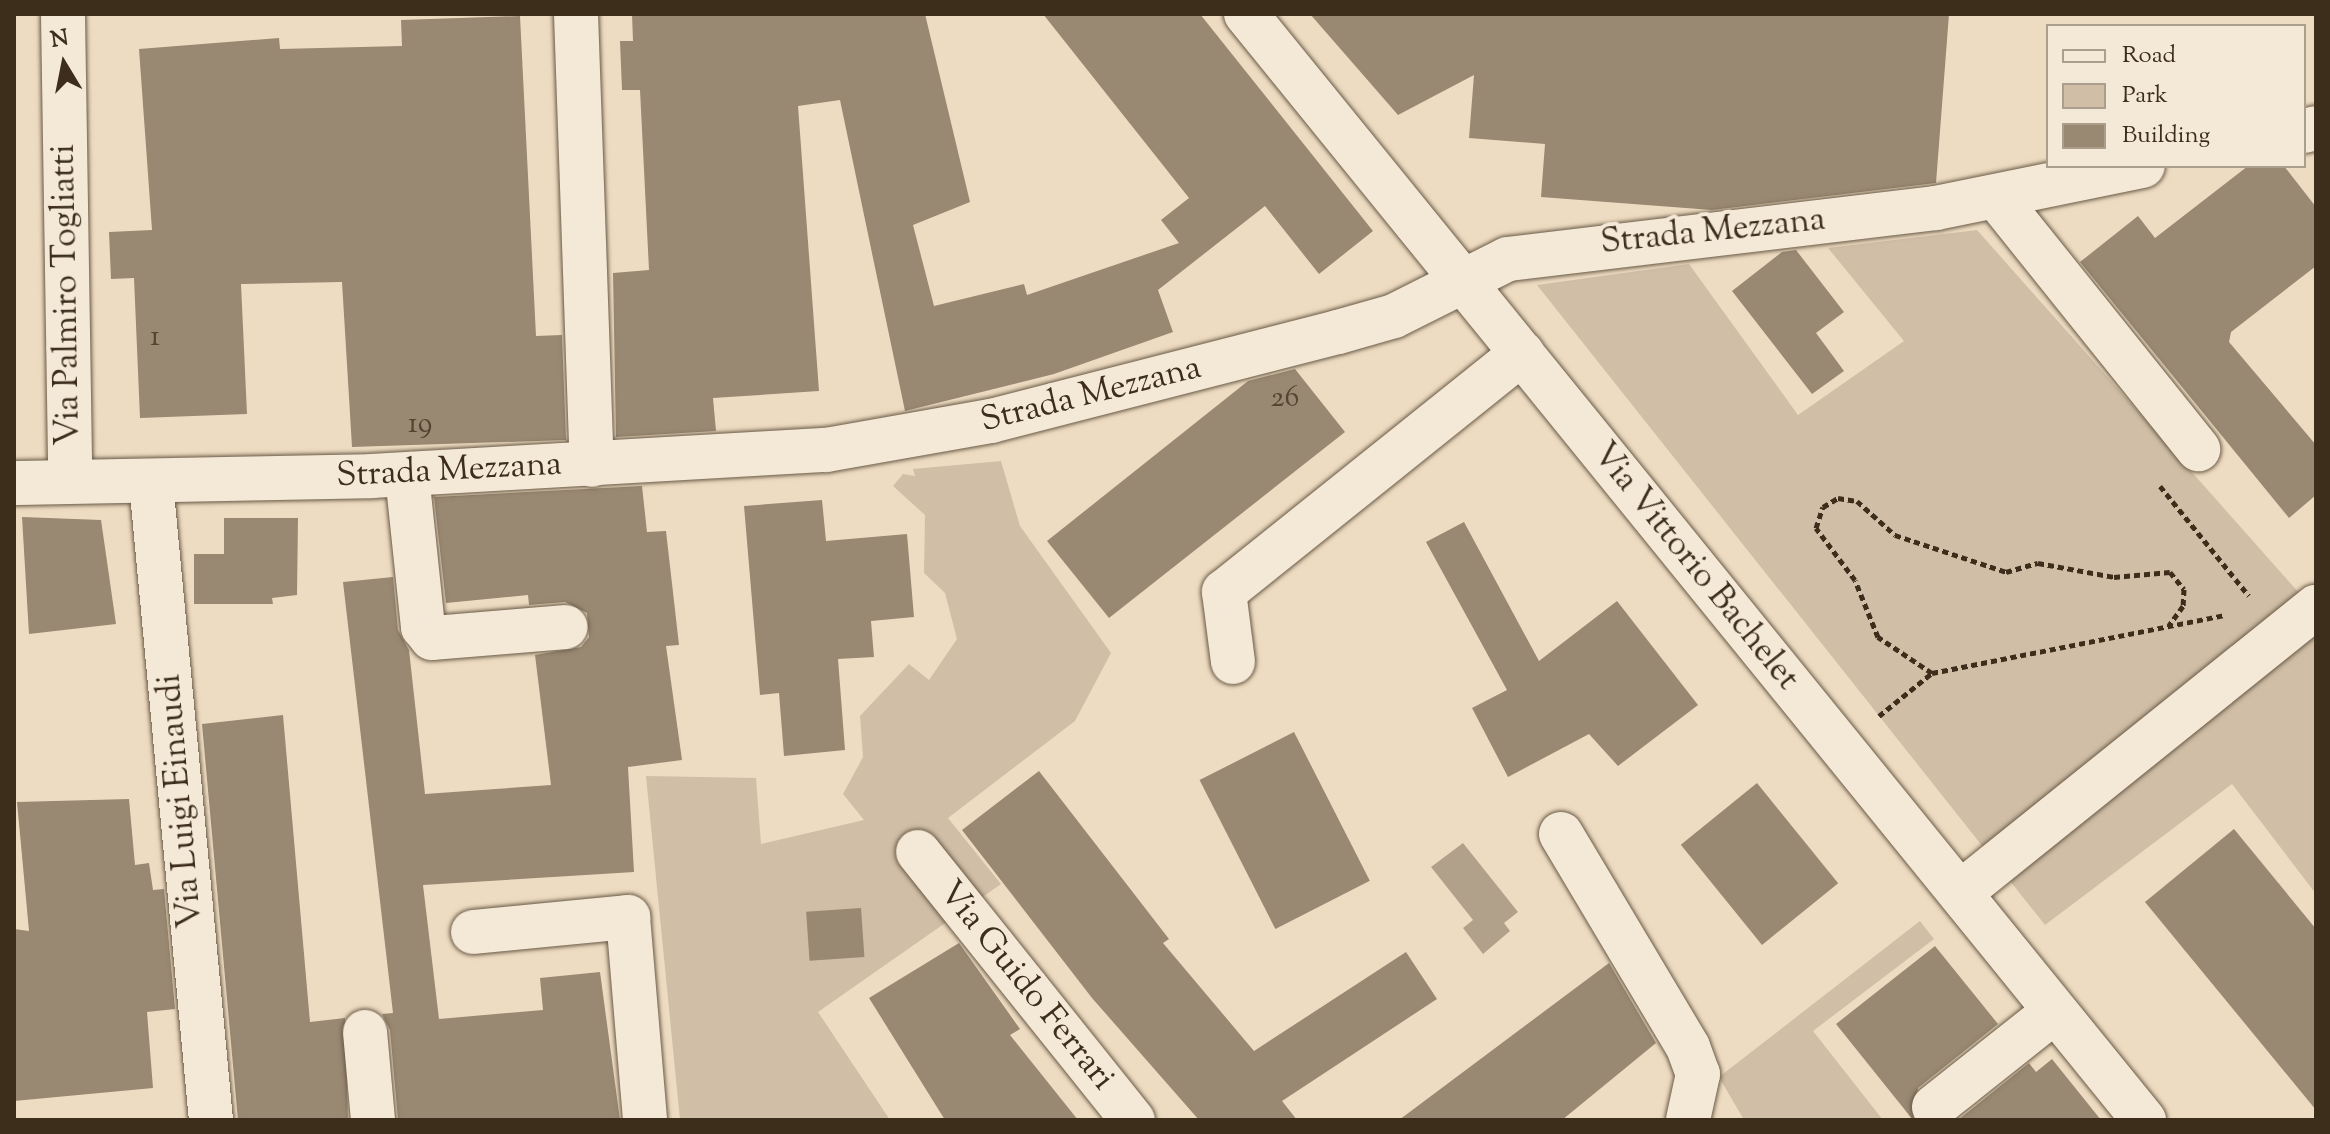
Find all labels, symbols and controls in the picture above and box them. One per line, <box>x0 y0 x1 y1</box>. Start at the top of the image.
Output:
text: N <box>48 23 71 58</box>
north arrow <box>24 24 104 104</box>
legend <box>2046 24 2306 168</box>
text: Road <box>2122 39 2176 73</box>
text: Park <box>2122 79 2168 113</box>
text: Building <box>2122 119 2210 153</box>
street label: Via Palmiro Togliatti <box>44 144 90 446</box>
street label: Strada Mezzana <box>1599 200 1827 264</box>
house number: 1 <box>150 320 160 356</box>
street label: Strada Mezzana <box>977 348 1205 442</box>
house number: 26 <box>1271 381 1299 417</box>
house number: 19 <box>408 407 432 443</box>
street label: Via Vittorio Bachelet <box>1583 435 1807 699</box>
street label: Strada Mezzana <box>335 445 563 497</box>
street label: Via Luigi Einaudi <box>150 672 212 930</box>
street label: Via Guido Ferrari <box>929 873 1123 1099</box>

